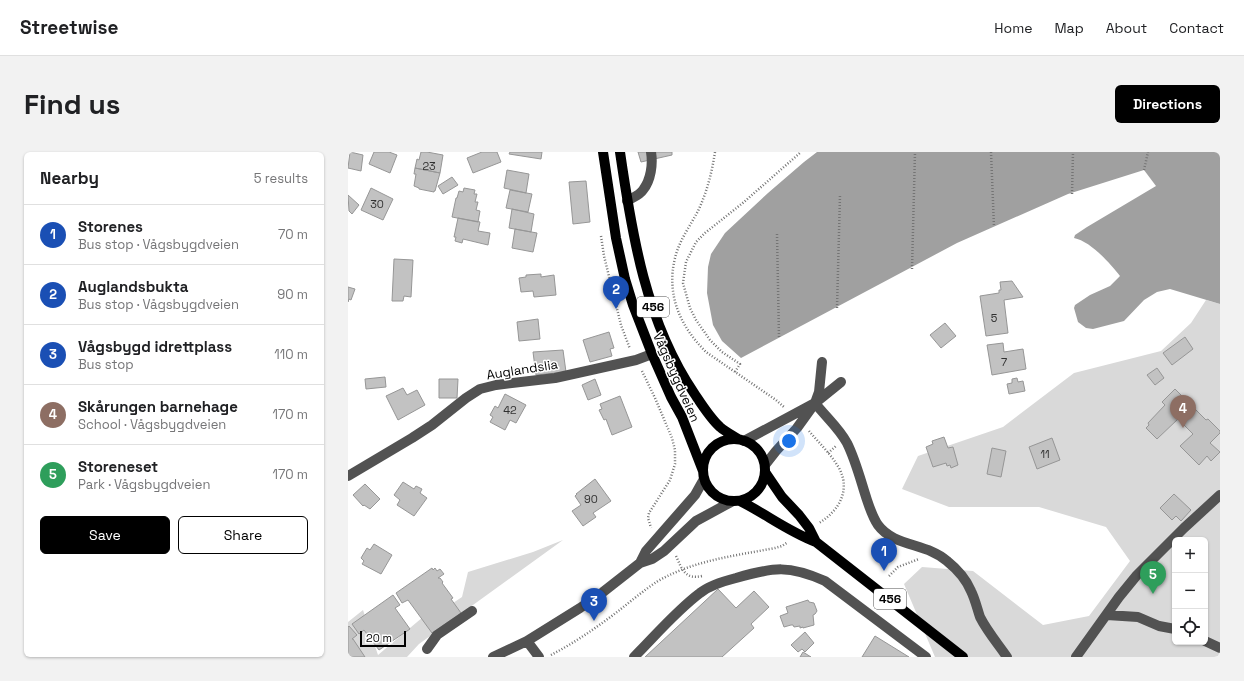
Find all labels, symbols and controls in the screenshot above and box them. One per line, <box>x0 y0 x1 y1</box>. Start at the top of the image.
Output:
text: Streetwise <box>20 15 119 40</box>
text: Home <box>994 19 1032 37</box>
text: Map <box>1054 19 1084 37</box>
text: About <box>1106 19 1147 37</box>
text: Contact <box>1169 19 1224 37</box>
button: Directions <box>1115 85 1220 123</box>
text: Find us <box>24 86 121 122</box>
house number: 23 <box>422 159 436 173</box>
text: Nearby <box>40 167 99 189</box>
text: 5 results <box>254 170 308 187</box>
house number: 30 <box>370 197 384 211</box>
text: Storenes <box>78 217 143 236</box>
text: 1 <box>50 226 56 243</box>
text: 70 m <box>278 226 308 243</box>
text: Bus stop · Vågsbygdveien <box>78 236 239 253</box>
pin: 2 <box>603 276 629 309</box>
text: Auglandsbukta <box>78 277 188 296</box>
text: 2 <box>49 286 57 303</box>
text: 90 m <box>277 286 308 303</box>
text: Bus stop · Vågsbygdveien <box>78 296 239 313</box>
road number: 456 <box>637 297 669 317</box>
house number: 5 <box>991 311 998 325</box>
street label: Vågsbygdveien <box>649 330 704 425</box>
text: Vågsbygd idrettplass <box>78 337 232 356</box>
text: 3 <box>49 346 57 363</box>
text: 110 m <box>274 346 308 363</box>
street label: Auglandslia <box>485 355 560 384</box>
house number: 7 <box>1001 355 1007 369</box>
text: Bus stop <box>78 356 134 373</box>
pin: 4 <box>1170 395 1196 428</box>
text: Skårungen barnehage <box>78 397 238 416</box>
house number: 42 <box>503 403 517 417</box>
text: 4 <box>49 406 57 423</box>
text: 170 m <box>272 406 308 423</box>
text: School · Vågsbygdveien <box>78 416 226 433</box>
your location <box>779 431 799 451</box>
house number: 11 <box>1040 447 1050 461</box>
text: Storeneset <box>78 457 158 476</box>
text: 5 <box>49 466 57 483</box>
text: 170 m <box>272 466 308 483</box>
text: Park · Vågsbygdveien <box>78 476 210 493</box>
house number: 90 <box>584 492 598 506</box>
button: Save <box>40 516 170 554</box>
button: Share <box>178 516 308 554</box>
map controls <box>1172 537 1208 645</box>
button: + <box>1172 537 1208 573</box>
pin: 1 <box>871 538 897 571</box>
pin: 5 <box>1140 561 1166 594</box>
button: − <box>1172 573 1208 609</box>
pin: 3 <box>581 588 607 621</box>
road number: 456 <box>874 589 906 609</box>
button: locate <box>1172 609 1208 645</box>
scale bar <box>360 629 406 648</box>
text: 20 m <box>366 631 392 645</box>

